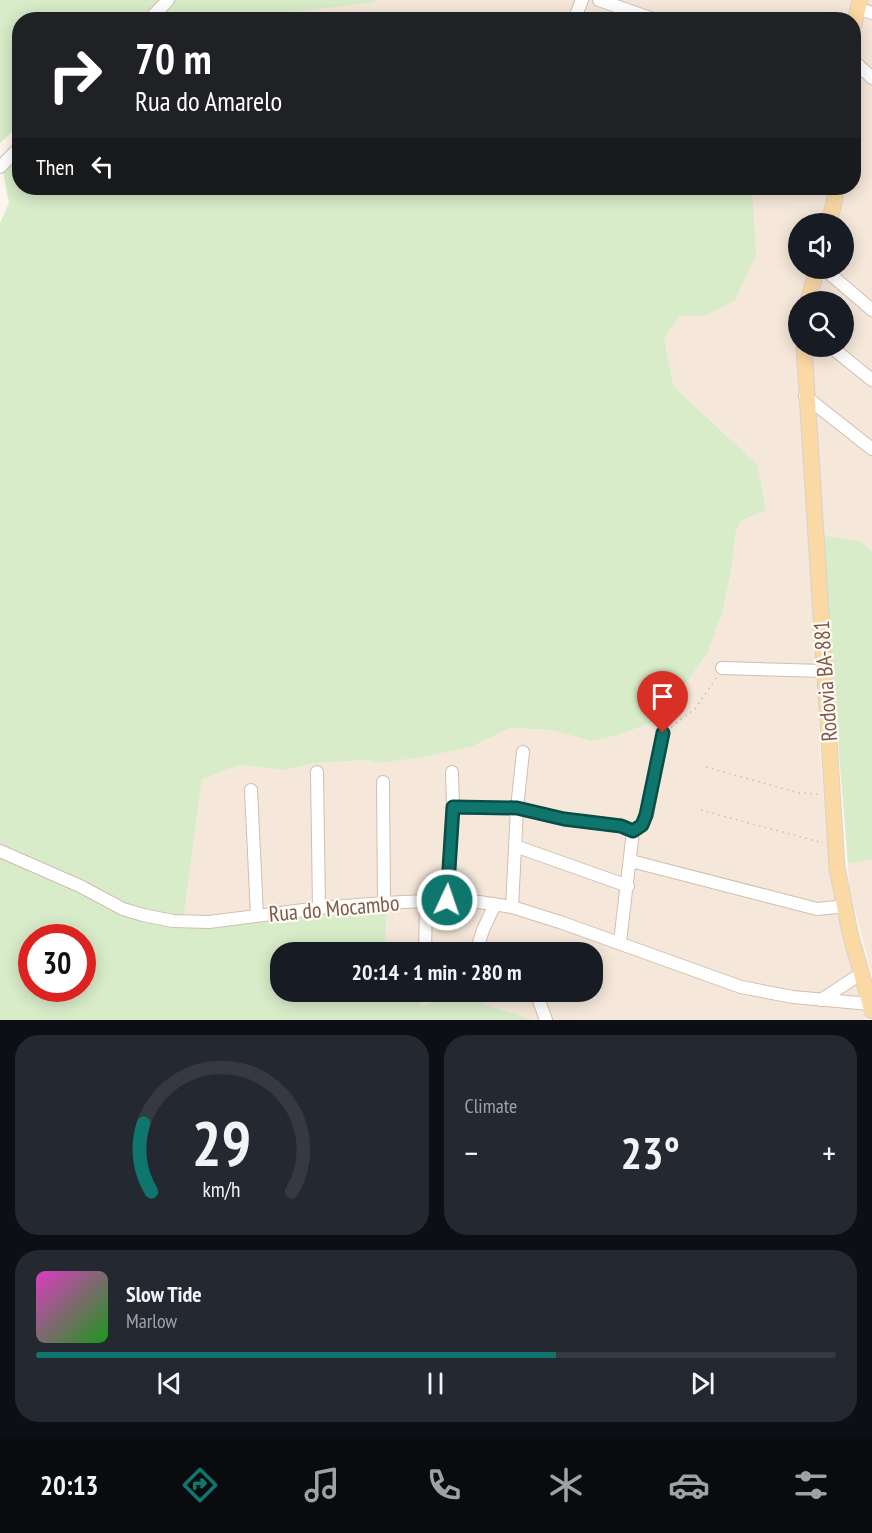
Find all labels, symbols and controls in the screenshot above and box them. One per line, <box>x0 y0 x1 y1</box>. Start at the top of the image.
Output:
text: 70 m <box>135 31 212 86</box>
icon: right <box>36 36 114 114</box>
text: Rua do Amarelo <box>135 84 282 118</box>
icon: left <box>86 150 119 183</box>
text: Then <box>36 153 74 181</box>
map controls <box>788 213 854 357</box>
button: sound <box>788 213 854 279</box>
button: search <box>788 291 854 357</box>
street label: Rodovia BA-881 <box>807 620 843 742</box>
pin <box>637 671 688 733</box>
icon: arrive <box>646 680 679 713</box>
position arrow <box>415 868 479 932</box>
street label: Rua do Mocambo <box>268 888 400 928</box>
speed limit sign: 30 <box>18 924 96 1002</box>
text: 20:14 · 1 min · 280 m <box>351 958 522 986</box>
text: Climate <box>465 1093 517 1119</box>
text: 29 <box>192 1102 252 1183</box>
text: 23° <box>621 1123 680 1181</box>
text: − <box>465 1131 478 1174</box>
text: + <box>822 1131 836 1174</box>
text: km/h <box>203 1175 241 1203</box>
text: Slow Tide <box>126 1280 202 1308</box>
text: Marlow <box>126 1308 177 1334</box>
icon: previous <box>153 1367 186 1400</box>
icon: pause <box>419 1367 452 1400</box>
icon: next <box>686 1367 719 1400</box>
icon: directions <box>179 1464 221 1506</box>
icon: music <box>301 1464 343 1506</box>
icon: phone <box>423 1464 465 1506</box>
icon: climate <box>545 1464 587 1506</box>
icon: car <box>668 1464 710 1506</box>
icon: filters <box>790 1464 832 1506</box>
text: 20:13 <box>40 1468 99 1502</box>

